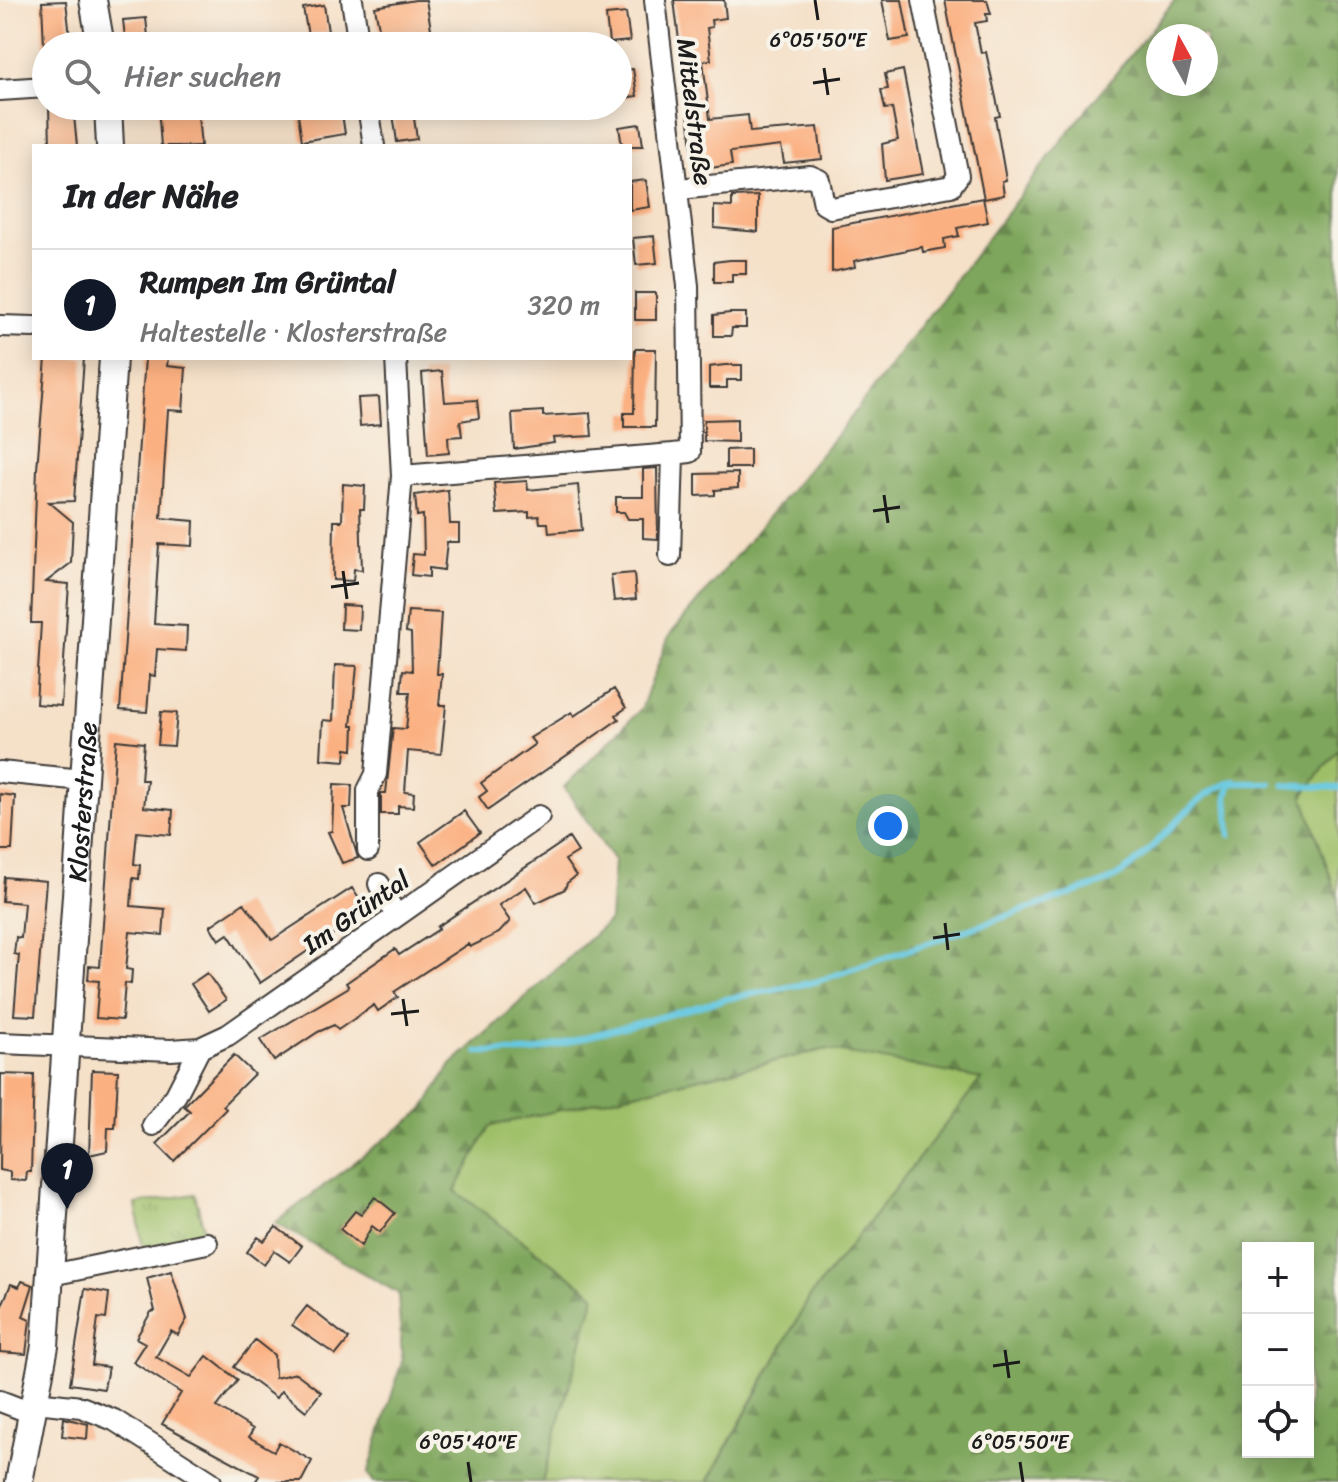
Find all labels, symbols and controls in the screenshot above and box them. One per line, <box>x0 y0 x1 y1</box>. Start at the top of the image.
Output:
text: 6°05'50"E <box>770 23 868 58</box>
north arrow <box>1146 24 1218 96</box>
search box <box>32 32 632 120</box>
street label: Mittelstraße <box>663 36 727 188</box>
text: Hier suchen <box>124 49 281 103</box>
icon: search <box>60 54 104 98</box>
text: In der Nähe <box>64 166 239 226</box>
text: Rumpen Im Grüntal <box>140 255 395 309</box>
text: 1 <box>84 282 96 328</box>
text: 320 m <box>528 282 600 328</box>
text: Haltestelle · Klosterstraße <box>140 309 447 355</box>
street label: Klosterstraße <box>54 720 111 883</box>
your location <box>868 806 908 846</box>
street label: Im Grüntal <box>291 857 420 967</box>
pin: 1 <box>41 1143 93 1209</box>
map controls <box>1242 1242 1314 1458</box>
button: + <box>1242 1242 1314 1314</box>
button: − <box>1242 1314 1314 1386</box>
button: locate <box>1242 1386 1314 1458</box>
text: 6°05'40"E <box>420 1425 518 1460</box>
text: 6°05'50"E <box>972 1425 1070 1460</box>

